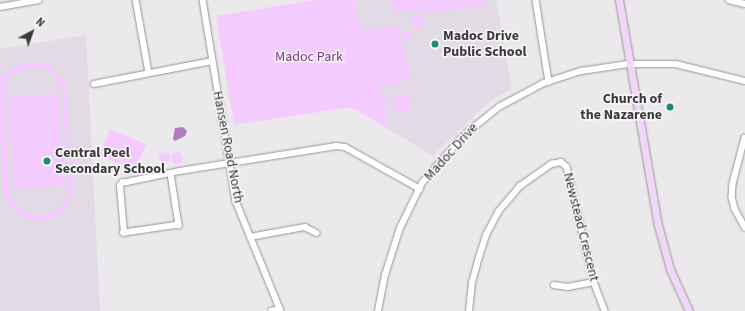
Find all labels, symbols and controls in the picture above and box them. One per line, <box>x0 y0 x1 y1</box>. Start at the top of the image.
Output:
north arrow <box>12 12 52 52</box>
text: N <box>33 14 48 31</box>
place label: Madoc Drive Public School <box>443 28 526 60</box>
marker: Madoc Drive Public School <box>430 39 440 49</box>
park label: Madoc Park <box>275 49 343 65</box>
street label: Hansen Road North <box>209 90 247 204</box>
place label: Church of the Nazarene <box>580 91 662 124</box>
marker: Church of the Nazarene <box>665 102 675 112</box>
street label: Madoc Drive <box>421 120 481 184</box>
place label: Central Peel Secondary School <box>55 145 165 178</box>
marker: Central Peel Secondary School <box>42 156 52 166</box>
street label: Newstead Crescent <box>559 171 603 283</box>

